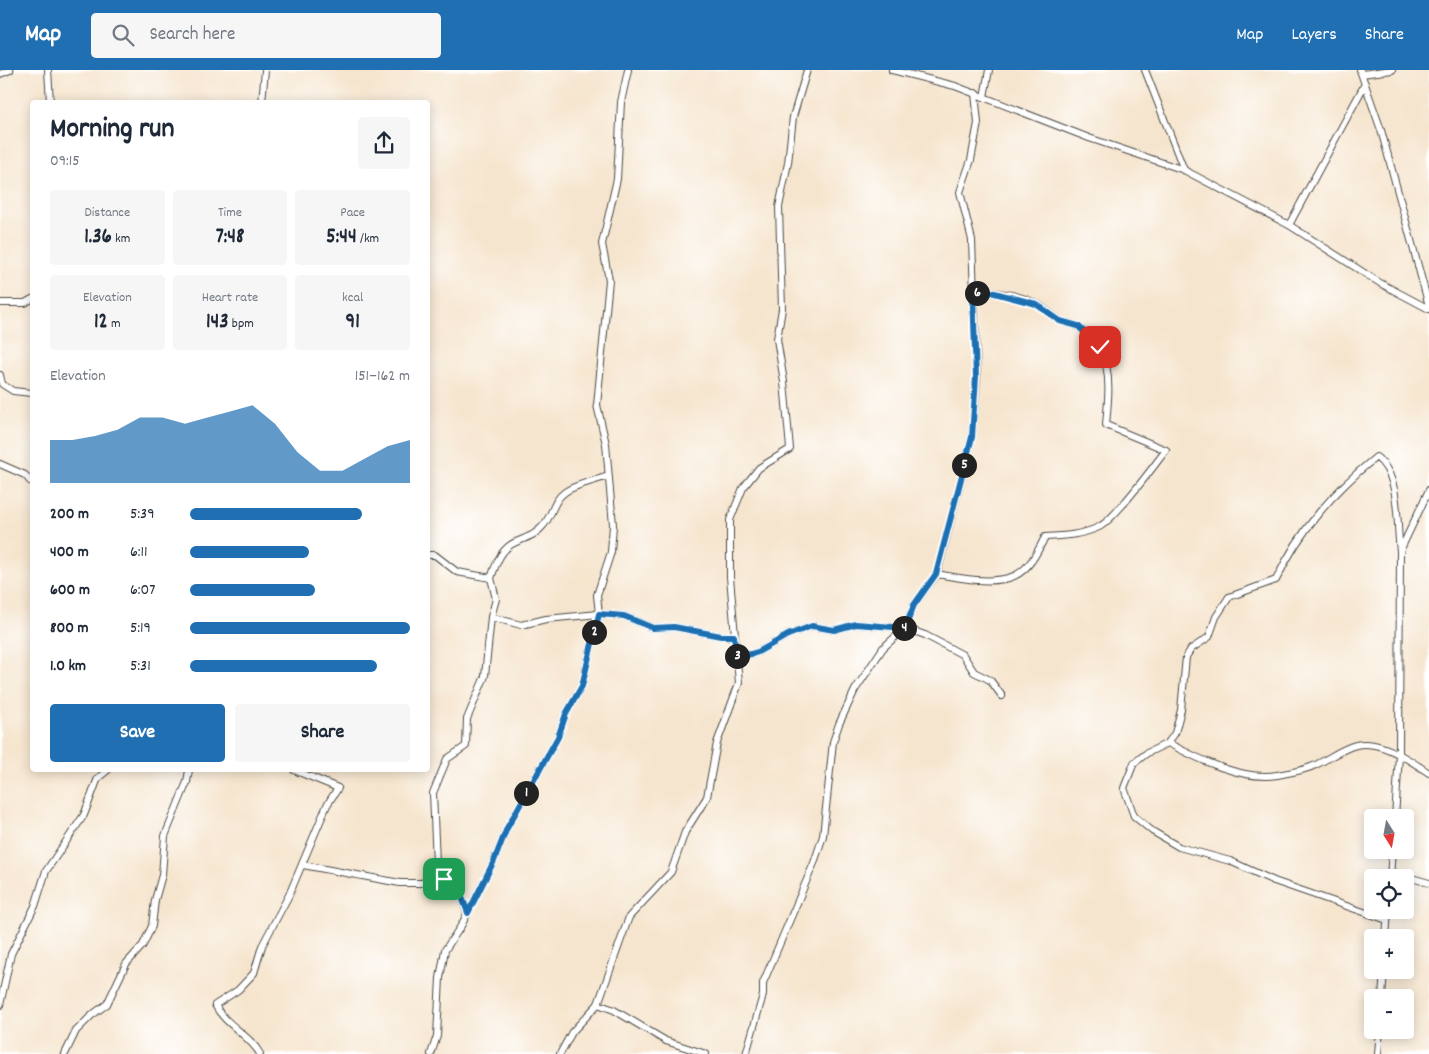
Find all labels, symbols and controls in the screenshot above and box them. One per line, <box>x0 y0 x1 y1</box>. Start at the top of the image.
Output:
search box <box>91 13 441 58</box>
text: Map <box>25 18 61 52</box>
icon: search <box>109 21 137 49</box>
text: Search here <box>149 22 235 49</box>
text: Map <box>1236 23 1263 48</box>
text: Layers <box>1291 23 1337 48</box>
text: Share <box>1365 23 1404 48</box>
text: Morning run <box>50 111 174 151</box>
button: share <box>358 117 410 169</box>
text: 09:15 <box>50 150 80 173</box>
text: Distance <box>84 203 130 223</box>
text: Time <box>218 203 242 223</box>
text: Pace <box>340 203 365 223</box>
text: 1.36 <box>84 223 112 253</box>
text: 7:48 <box>216 223 244 253</box>
text: 5:44 <box>326 223 357 253</box>
text: km <box>112 229 130 249</box>
text: /km <box>357 229 379 249</box>
pin: 6 <box>964 280 990 306</box>
text: 6 <box>974 283 981 303</box>
text: Elevation <box>83 288 132 308</box>
text: Heart rate <box>202 288 258 308</box>
text: kcal <box>342 288 363 308</box>
text: 12 <box>94 308 108 338</box>
text: 143 <box>206 308 229 338</box>
text: 91 <box>346 308 360 338</box>
text: m <box>108 314 121 334</box>
text: bpm <box>229 314 254 334</box>
pin <box>1079 326 1121 368</box>
icon: check <box>1086 333 1114 361</box>
text: Elevation <box>50 365 106 388</box>
text: 151–162 m <box>355 365 410 388</box>
pin: 5 <box>952 452 976 478</box>
text: 5 <box>961 455 968 475</box>
text: 200 m <box>50 503 89 526</box>
text: 5:39 <box>130 503 155 526</box>
text: 400 m <box>50 541 89 564</box>
text: 6:11 <box>130 541 148 564</box>
text: 600 m <box>50 579 90 602</box>
text: 6:07 <box>130 579 155 602</box>
pin: 4 <box>892 616 916 640</box>
text: 800 m <box>50 617 89 640</box>
text: 5:19 <box>130 617 151 640</box>
text: 4 <box>902 618 907 638</box>
pin: 2 <box>582 620 606 644</box>
text: 2 <box>591 622 598 642</box>
pin: 3 <box>724 644 750 668</box>
text: 3 <box>734 646 741 666</box>
text: 1.0 km <box>50 655 86 678</box>
text: 5:31 <box>130 655 151 678</box>
button: Save <box>50 704 225 762</box>
button: Share <box>235 704 410 762</box>
pin: 1 <box>514 780 538 806</box>
text: 1 <box>525 783 528 803</box>
north arrow <box>1364 809 1414 859</box>
map controls <box>1364 809 1414 1039</box>
pin <box>423 858 465 900</box>
icon: arrive <box>430 865 458 893</box>
button: locate <box>1364 869 1414 919</box>
button: + <box>1364 929 1414 979</box>
button: − <box>1364 989 1414 1039</box>

